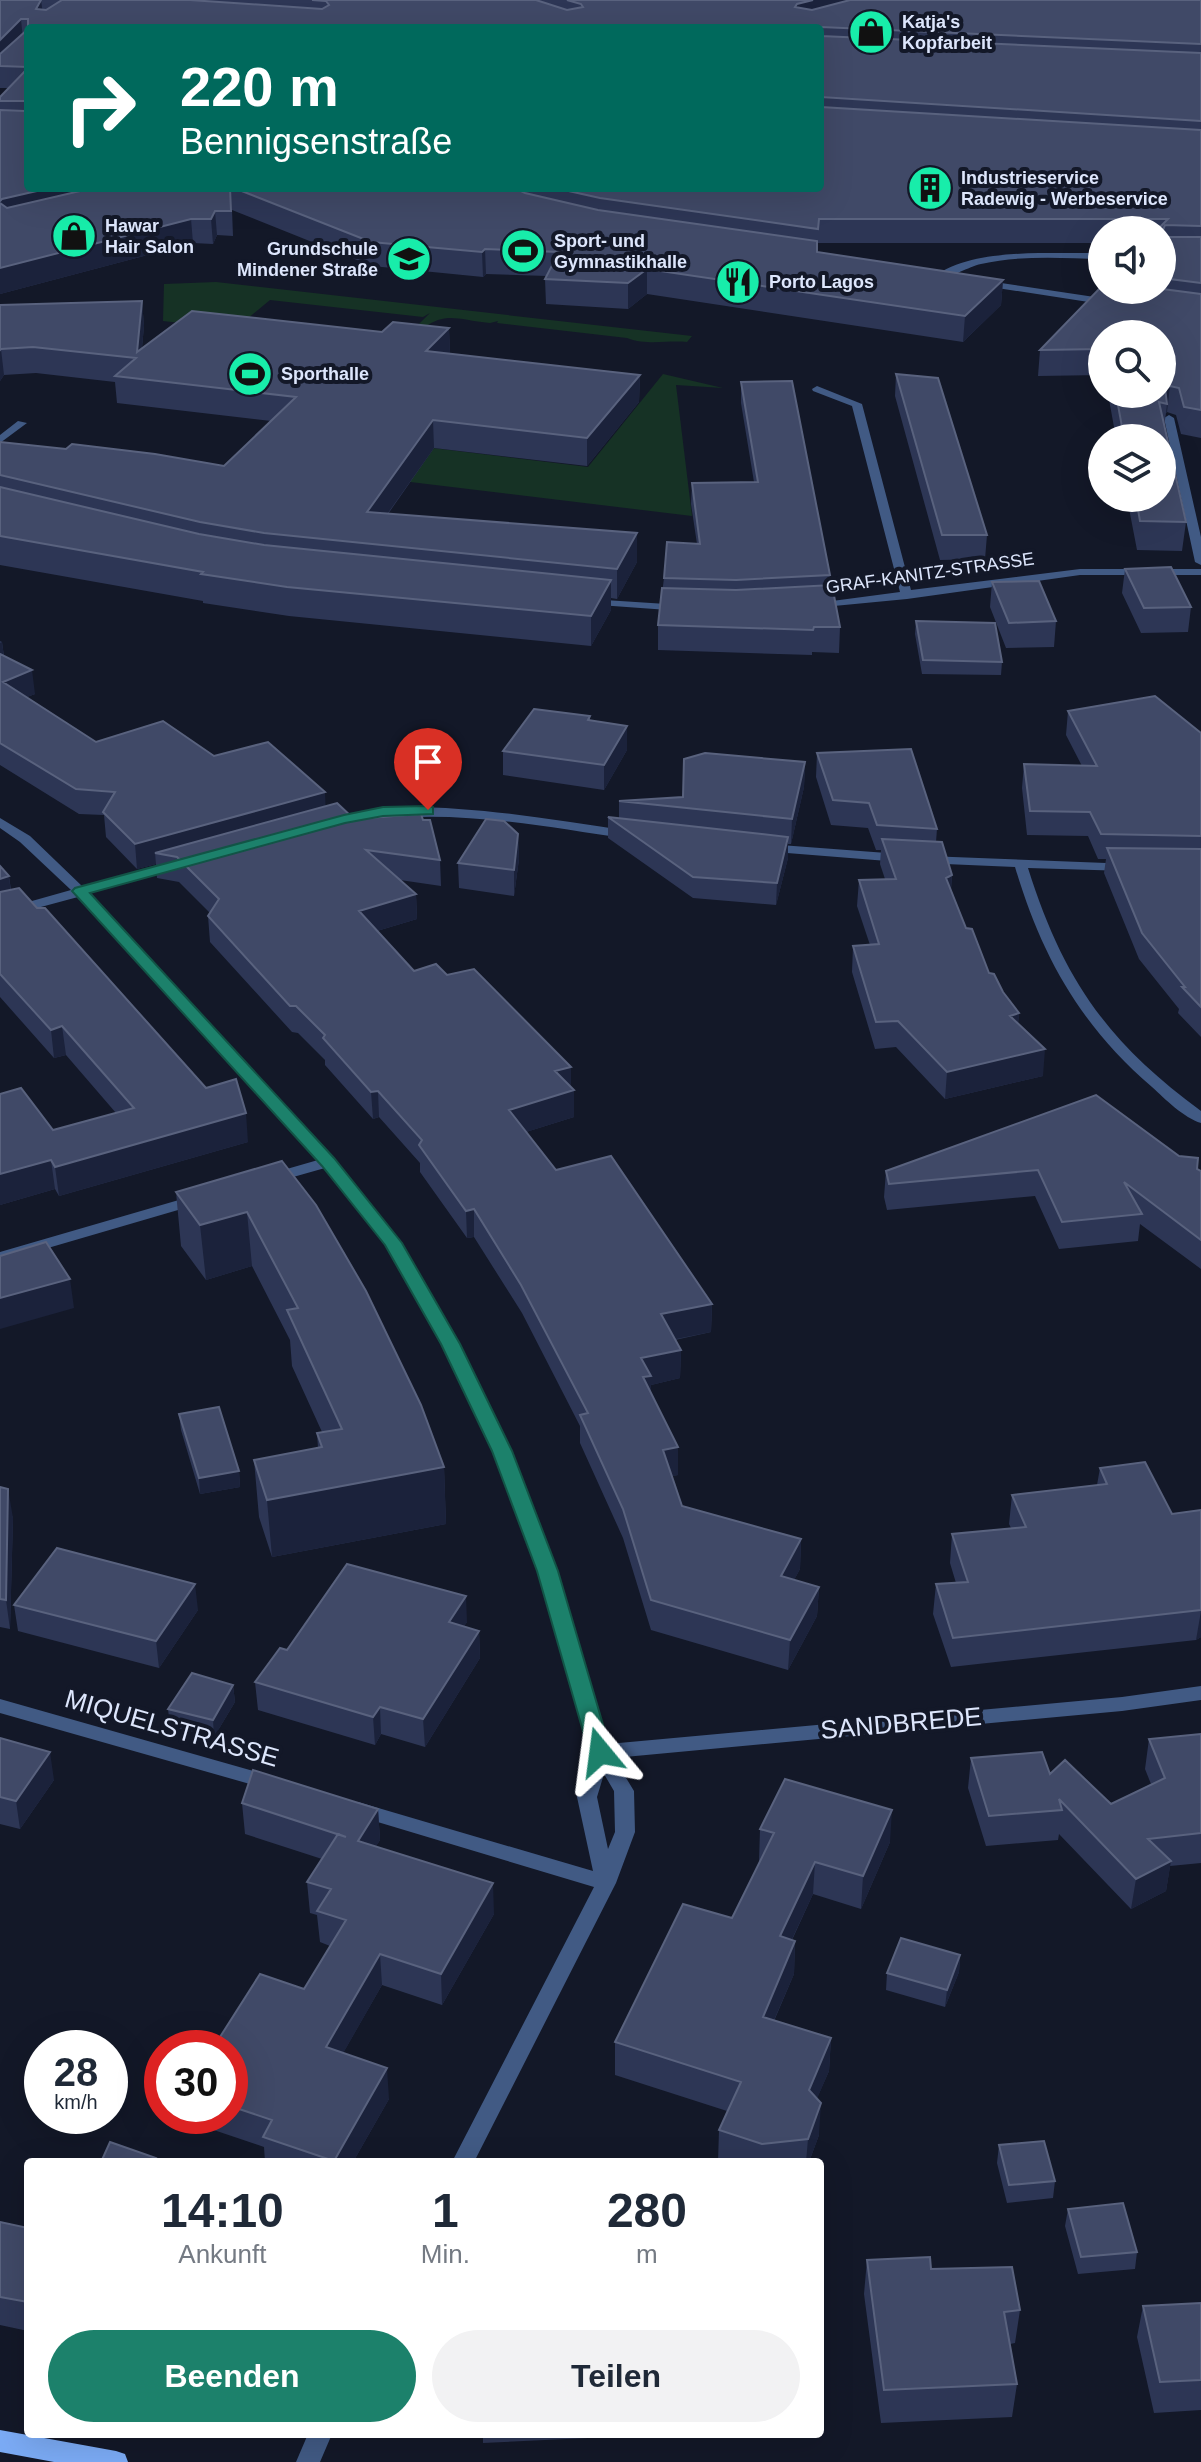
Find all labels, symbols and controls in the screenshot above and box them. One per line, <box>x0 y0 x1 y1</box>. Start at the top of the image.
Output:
shop icon: Katja's Kopfarbeit <box>847 8 895 56</box>
place label: Katja's Kopfarbeit <box>902 12 992 53</box>
text: 220 m <box>180 55 339 118</box>
icon: right <box>48 56 152 160</box>
text: Bennigsenstraße <box>180 121 452 162</box>
building icon: Industrieservice Radewig - Werbeservice <box>906 164 954 212</box>
place label: Industrieservice Radewig - Werbeservice <box>961 168 1168 209</box>
shop icon: Hawar Hair Salon <box>50 212 98 260</box>
place label: Hawar Hair Salon <box>105 216 194 257</box>
map controls <box>1088 216 1176 512</box>
button: sound <box>1088 216 1176 304</box>
sports icon: Sport- und Gymnastikhalle <box>499 227 547 275</box>
place label: Sport- und Gymnastikhalle <box>554 231 687 272</box>
school or university icon: Grundschule Mindener Straße <box>385 235 433 283</box>
place label: Grundschule Mindener Straße <box>237 239 378 280</box>
restaurant icon: Porto Lagos <box>714 258 762 306</box>
place label: Porto Lagos <box>769 272 874 292</box>
button: search <box>1088 320 1176 408</box>
sports icon: Sporthalle <box>226 350 274 398</box>
place label: Sporthalle <box>281 364 369 384</box>
button: layers <box>1088 424 1176 512</box>
street label: GRAF-KANITZ-STRASSE <box>825 548 1035 598</box>
pin <box>394 728 462 810</box>
icon: arrive <box>406 740 450 784</box>
street label: MIQUELSTRASSE <box>62 1683 282 1773</box>
street label: SANDBREDE <box>819 1701 983 1745</box>
position arrow <box>558 1710 642 1794</box>
speed limit sign: 30 <box>144 2030 248 2134</box>
text: 28 <box>54 2050 98 2094</box>
text: km/h <box>54 2091 98 2113</box>
text: 14:10 <box>161 2184 284 2237</box>
text: 1 <box>432 2184 459 2237</box>
text: 280 <box>607 2184 687 2237</box>
text: Ankunft <box>178 2239 266 2269</box>
text: Min. <box>421 2239 470 2269</box>
text: m <box>636 2239 658 2269</box>
button: Beenden <box>48 2330 416 2422</box>
button: Teilen <box>432 2330 800 2422</box>

